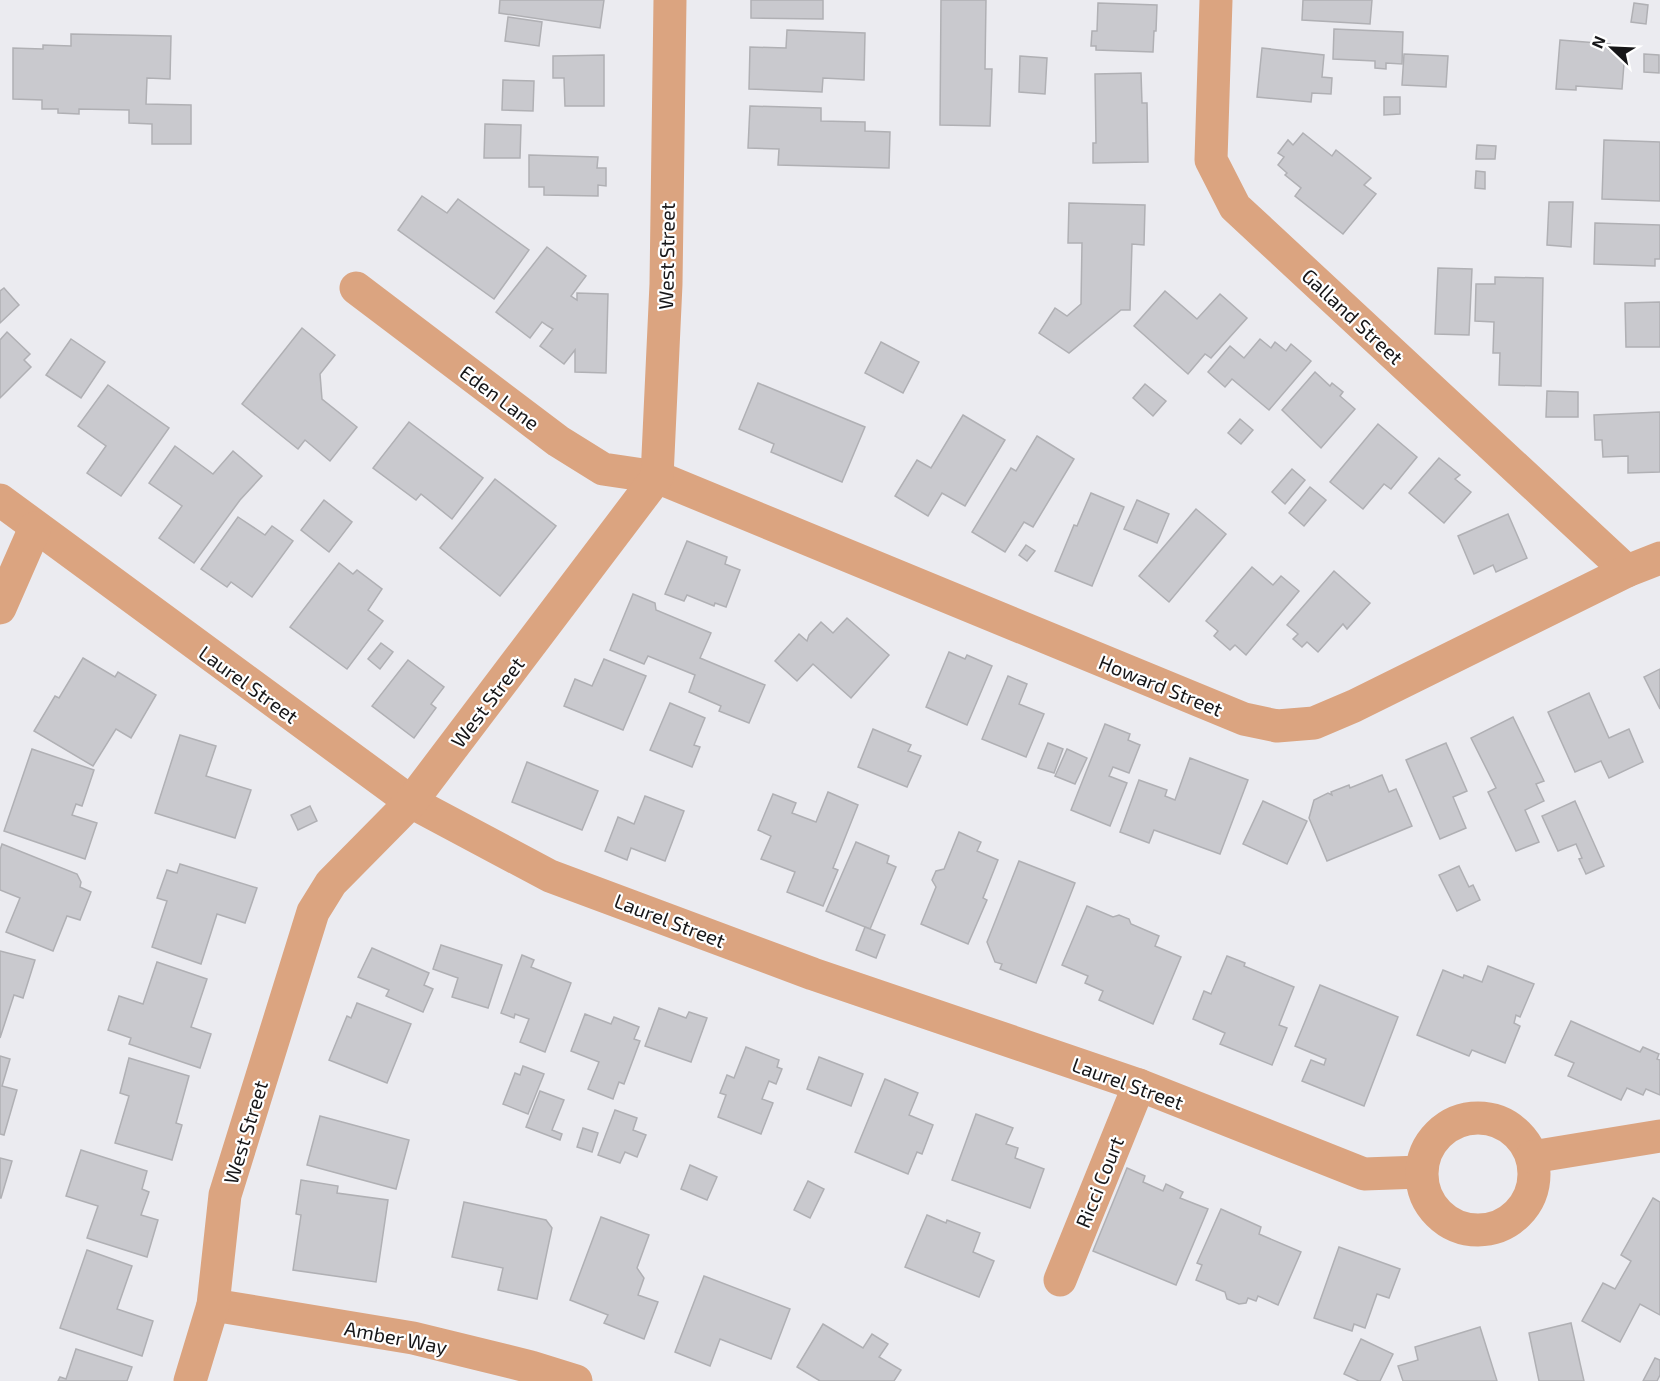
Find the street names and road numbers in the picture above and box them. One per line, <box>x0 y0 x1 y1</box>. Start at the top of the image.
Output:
street label: West Street <box>653 202 679 310</box>
street label: Galland Street <box>1297 263 1409 369</box>
street label: Eden Lane <box>456 359 544 435</box>
street label: Laurel Street <box>195 640 304 728</box>
street label: Howard Street <box>1096 649 1227 721</box>
street label: West Street <box>445 652 529 752</box>
street label: Laurel Street <box>611 888 729 952</box>
street label: Laurel Street <box>1069 1052 1187 1114</box>
street label: West Street <box>218 1077 272 1187</box>
street label: Ricci Court <box>1070 1133 1128 1231</box>
street label: Amber Way <box>343 1315 450 1359</box>

